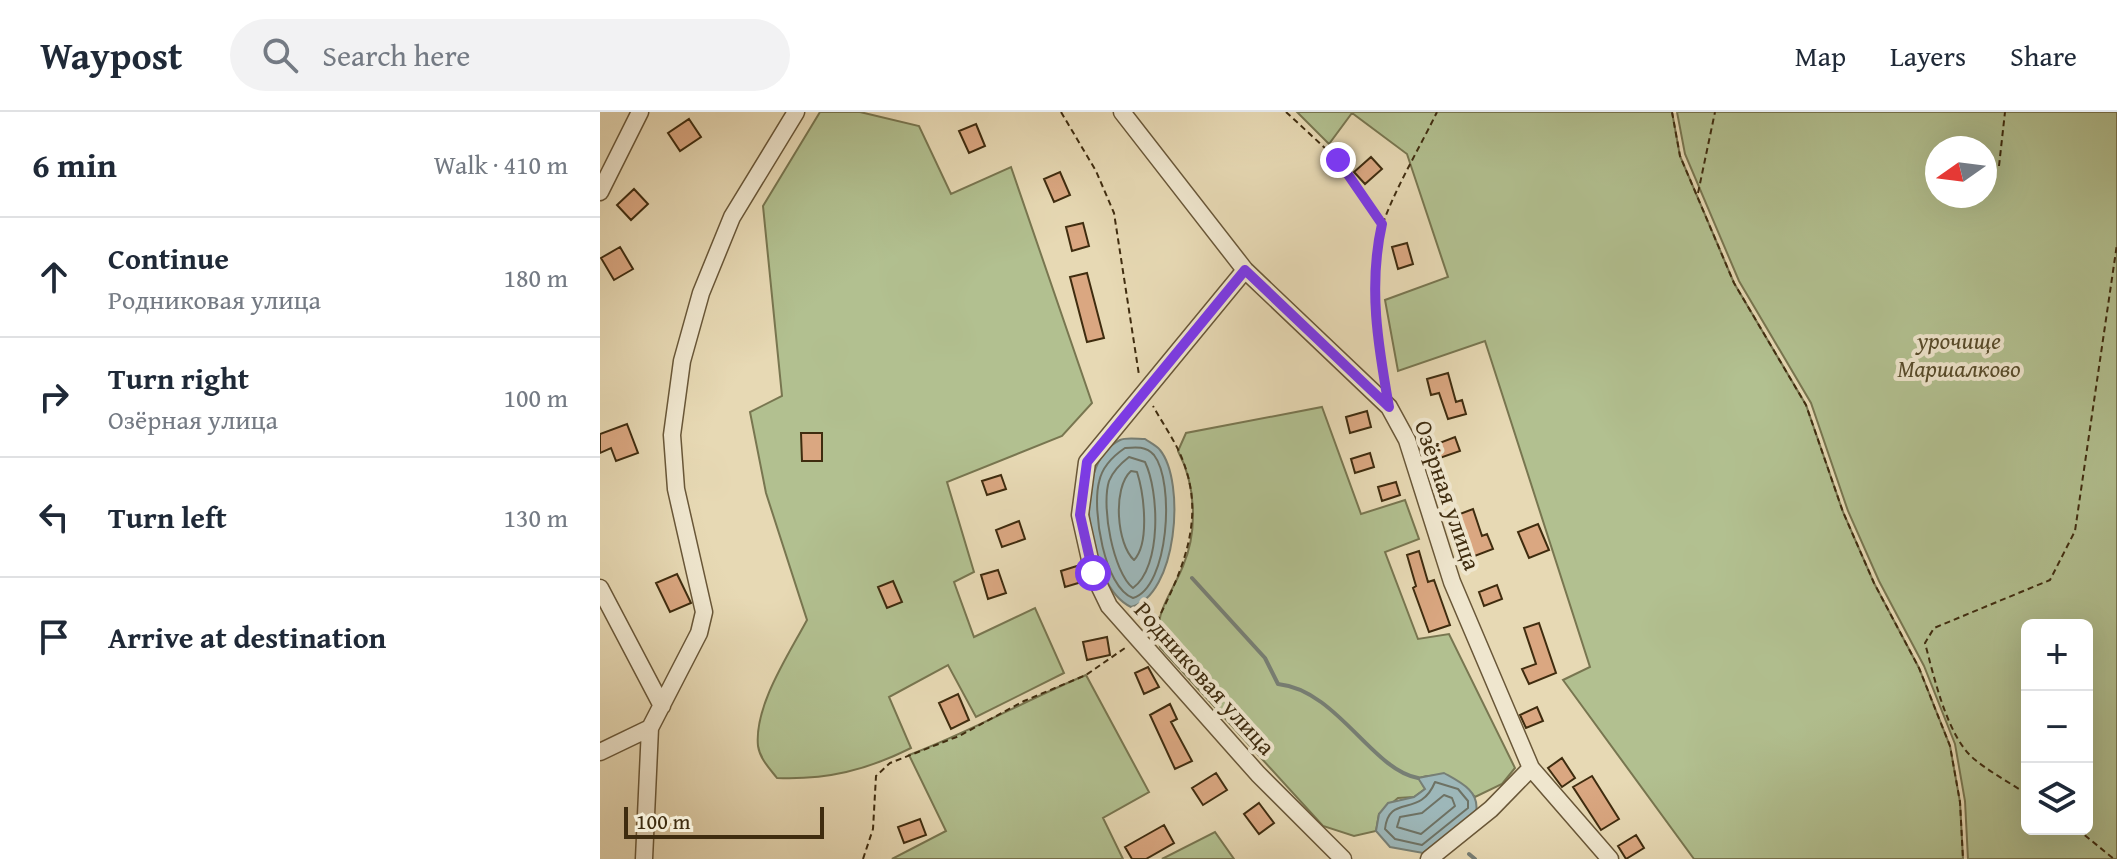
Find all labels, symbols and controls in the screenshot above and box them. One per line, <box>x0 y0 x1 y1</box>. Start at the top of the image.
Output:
search box <box>230 19 790 91</box>
text: Waypost <box>40 27 182 83</box>
icon: search <box>258 33 302 77</box>
text: Search here <box>322 33 470 77</box>
text: Map <box>1795 35 1846 76</box>
text: Layers <box>1890 35 1966 76</box>
text: Share <box>2010 35 2077 76</box>
north arrow <box>1925 136 1997 208</box>
text: 6 min <box>32 140 117 189</box>
route end <box>1320 142 1356 178</box>
text: Walk · 410 m <box>434 145 568 184</box>
text: Continue <box>108 236 229 280</box>
icon: ahead <box>32 255 76 299</box>
text: 180 m <box>503 258 568 297</box>
text: Родниковая улица <box>108 280 321 319</box>
park label: урочище Маршалково <box>1897 323 2021 386</box>
text: Turn right <box>108 356 249 400</box>
icon: right <box>32 375 76 419</box>
text: 100 m <box>503 378 568 417</box>
text: Озёрная улица <box>108 400 278 439</box>
street label: Озёрная улица <box>1406 415 1490 575</box>
icon: left <box>32 495 76 539</box>
text: Turn left <box>108 495 227 539</box>
text: 130 m <box>503 498 568 537</box>
route start <box>1075 555 1111 591</box>
street label: Родниковая улица <box>1126 593 1284 763</box>
icon: arrive <box>32 615 76 659</box>
text: Arrive at destination <box>108 615 386 659</box>
map controls <box>2021 619 2093 835</box>
button: + <box>2021 619 2093 691</box>
button: − <box>2021 691 2093 763</box>
button: layers <box>2021 763 2093 835</box>
scale bar <box>624 803 824 839</box>
text: 100 m <box>636 805 691 837</box>

